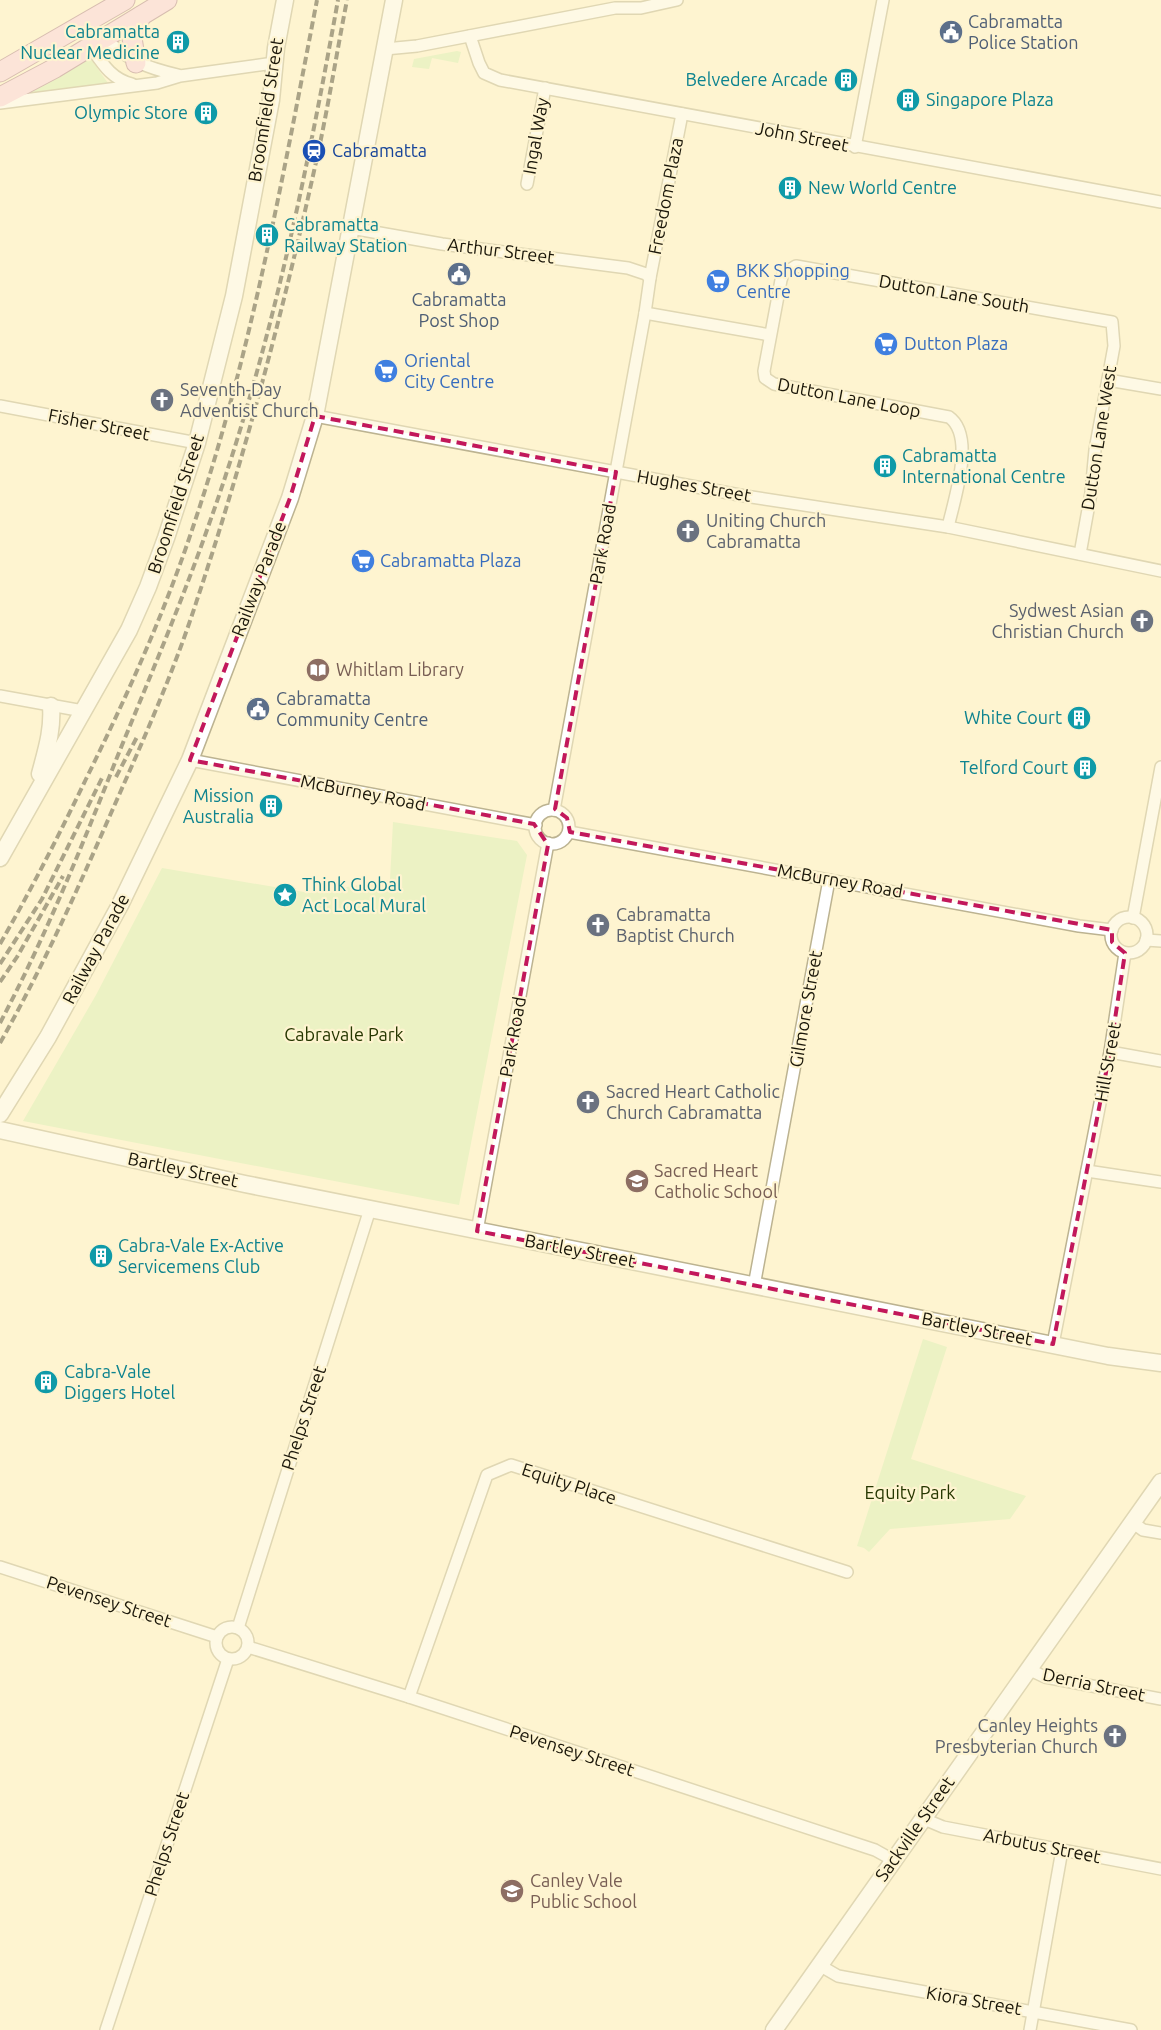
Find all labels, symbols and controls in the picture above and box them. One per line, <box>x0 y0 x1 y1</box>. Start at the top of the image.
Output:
place label: Cabramatta Police Station <box>968 11 1079 52</box>
public building icon: Cabramatta Police Station <box>938 19 964 45</box>
place label: Cabramatta Nuclear Medicine <box>20 21 160 62</box>
building icon: Cabramatta Nuclear Medicine <box>165 29 191 55</box>
street label: Broomfield Street <box>244 36 286 183</box>
building icon: Belvedere Arcade <box>833 67 859 93</box>
place label: Belvedere Arcade <box>685 69 828 89</box>
building icon: Singapore Plaza <box>895 87 921 113</box>
place label: Singapore Plaza <box>926 89 1054 109</box>
street label: Ingal Way <box>518 96 552 176</box>
building icon: Olympic Store <box>193 100 219 126</box>
place label: Olympic Store <box>74 102 188 122</box>
street label: John Street <box>754 117 850 155</box>
street label: Freedom Plaza <box>644 136 686 256</box>
station icon: Cabramatta <box>301 138 327 164</box>
place label: Cabramatta <box>332 140 427 160</box>
building icon: New World Centre <box>777 175 803 201</box>
place label: New World Centre <box>808 177 957 197</box>
place label: Cabramatta Railway Station <box>284 214 407 255</box>
building icon: Cabramatta Railway Station <box>254 222 280 248</box>
street label: Arthur Street <box>447 234 556 266</box>
place label: BKK Shopping Centre <box>736 260 850 301</box>
public building icon: Cabramatta Post Shop <box>446 261 472 287</box>
supermarket icon: BKK Shopping Centre <box>705 268 731 294</box>
street label: Dutton Lane South <box>877 270 1031 316</box>
place label: Cabramatta Post Shop <box>411 289 507 330</box>
supermarket icon: Dutton Plaza <box>873 331 899 357</box>
place label: Dutton Plaza <box>904 333 1008 353</box>
place label: Oriental City Centre <box>404 350 494 391</box>
supermarket icon: Oriental City Centre <box>373 358 399 384</box>
street label: Dutton Lane West <box>1077 364 1119 512</box>
street label: Dutton Lane Loop <box>776 373 923 421</box>
place label: Seventh-Day Adventist Church <box>180 379 319 420</box>
church icon: Seventh-Day Adventist Church <box>149 387 175 413</box>
street label: Fisher Street <box>47 404 152 444</box>
street label: Broomfield Street <box>143 431 207 576</box>
place label: Cabramatta International Centre <box>902 445 1066 486</box>
building icon: Cabramatta International Centre <box>872 453 898 479</box>
street label: Hughes Street <box>636 465 753 505</box>
street label: Park Road <box>585 502 619 586</box>
place label: Uniting Church Cabramatta <box>706 510 826 551</box>
street label: Railway Parade <box>227 518 289 639</box>
church icon: Uniting Church Cabramatta <box>675 518 701 544</box>
supermarket icon: Cabramatta Plaza <box>350 548 376 574</box>
place label: Cabramatta Plaza <box>380 550 521 570</box>
place label: Sydwest Asian Christian Church <box>992 600 1124 641</box>
church icon: Sydwest Asian Christian Church <box>1129 608 1155 634</box>
library icon: Whitlam Library <box>305 657 331 683</box>
place label: Whitlam Library <box>336 659 464 679</box>
place label: Cabramatta Community Centre <box>276 688 428 729</box>
public building icon: Cabramatta Community Centre <box>245 696 271 722</box>
building icon: White Court <box>1066 705 1092 731</box>
place label: White Court <box>964 707 1062 727</box>
building icon: Telford Court <box>1072 755 1098 781</box>
place label: Telford Court <box>960 757 1068 777</box>
street label: McBurney Road <box>299 770 427 814</box>
place label: Mission Australia <box>183 785 254 826</box>
building icon: Mission Australia <box>258 793 284 819</box>
street label: McBurney Road <box>776 859 904 901</box>
place label: Think Global Act Local Mural <box>302 874 426 915</box>
place icon: Think Global Act Local Mural <box>272 882 298 908</box>
street label: Railway Parade <box>58 890 133 1007</box>
place label: Cabramatta Baptist Church <box>616 904 735 945</box>
church icon: Cabramatta Baptist Church <box>585 912 611 938</box>
street label: Gilmore Street <box>785 949 825 1069</box>
street label: Park Road <box>495 995 529 1079</box>
street label: Hill Street <box>1090 1020 1124 1103</box>
park label: Cabravale Park <box>284 1024 404 1044</box>
place label: Sacred Heart Catholic Church Cabramatta <box>606 1081 780 1122</box>
church icon: Sacred Heart Catholic Church Cabramatta <box>575 1089 601 1115</box>
street label: Bartley Street <box>126 1148 240 1190</box>
place label: Sacred Heart Catholic School <box>654 1160 778 1201</box>
school or university icon: Sacred Heart Catholic School <box>624 1168 650 1194</box>
street label: Bartley Street <box>523 1229 637 1271</box>
place label: Cabra-Vale Ex-Active Servicemens Club <box>118 1235 284 1276</box>
building icon: Cabra-Vale Ex-Active Servicemens Club <box>88 1243 114 1269</box>
street label: Bartley Street <box>920 1307 1034 1349</box>
place label: Cabra-Vale Diggers Hotel <box>64 1361 176 1402</box>
street label: Phelps Street <box>277 1363 329 1472</box>
building icon: Cabra-Vale Diggers Hotel <box>33 1369 59 1395</box>
street label: Equity Place <box>520 1458 619 1508</box>
park label: Equity Park <box>865 1482 955 1502</box>
street label: Pevensey Street <box>44 1571 174 1631</box>
street label: Derria Street <box>1041 1663 1147 1705</box>
place label: Canley Heights Presbyterian Church <box>935 1715 1098 1756</box>
street label: Pevensey Street <box>507 1720 637 1780</box>
church icon: Canley Heights Presbyterian Church <box>1102 1723 1128 1749</box>
street label: Sackville Street <box>871 1772 958 1885</box>
street label: Phelps Street <box>140 1789 192 1898</box>
street label: Arbutus Street <box>982 1824 1102 1866</box>
place label: Canley Vale Public School <box>530 1870 637 1911</box>
school or university icon: Canley Vale Public School <box>499 1878 525 1904</box>
street label: Kiora Street <box>925 1982 1024 2018</box>

